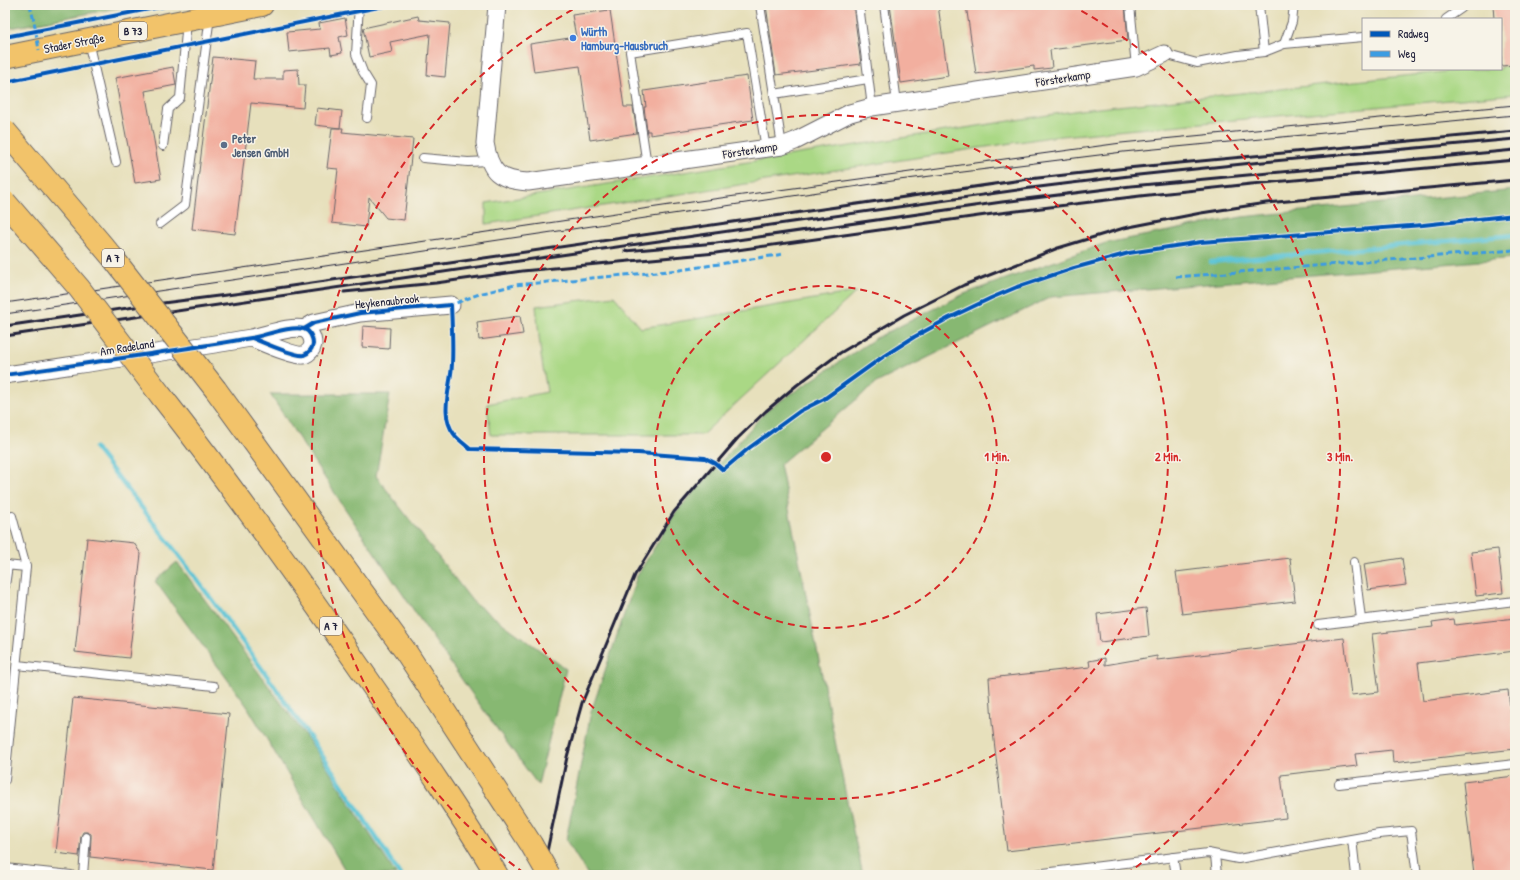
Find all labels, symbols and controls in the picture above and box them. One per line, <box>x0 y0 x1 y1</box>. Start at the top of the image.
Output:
legend <box>1362 18 1502 70</box>
road number: B 73 <box>119 22 147 40</box>
place label: Würth Hamburg-Hausbruch <box>581 23 669 55</box>
text: Radweg <box>1398 25 1429 42</box>
street label: Stader Straße <box>42 29 106 57</box>
marker: Würth Hamburg-Hausbruch <box>568 33 578 43</box>
text: Weg <box>1398 45 1416 62</box>
street label: Försterkamp <box>1033 65 1092 91</box>
place label: Peter Jensen GmbH <box>232 130 289 161</box>
street label: Försterkamp <box>720 137 779 163</box>
marker: Peter Jensen GmbH <box>219 140 229 150</box>
road number: A 7 <box>102 249 124 267</box>
street label: Heykenaubrook <box>354 289 420 313</box>
street label: Am Radeland <box>99 334 156 360</box>
text: 1 Min. <box>985 448 1010 465</box>
text: 2 Min. <box>1155 448 1182 465</box>
text: 3 Min. <box>1327 448 1353 465</box>
centre of rings <box>819 450 833 464</box>
road number: A 7 <box>320 617 342 635</box>

